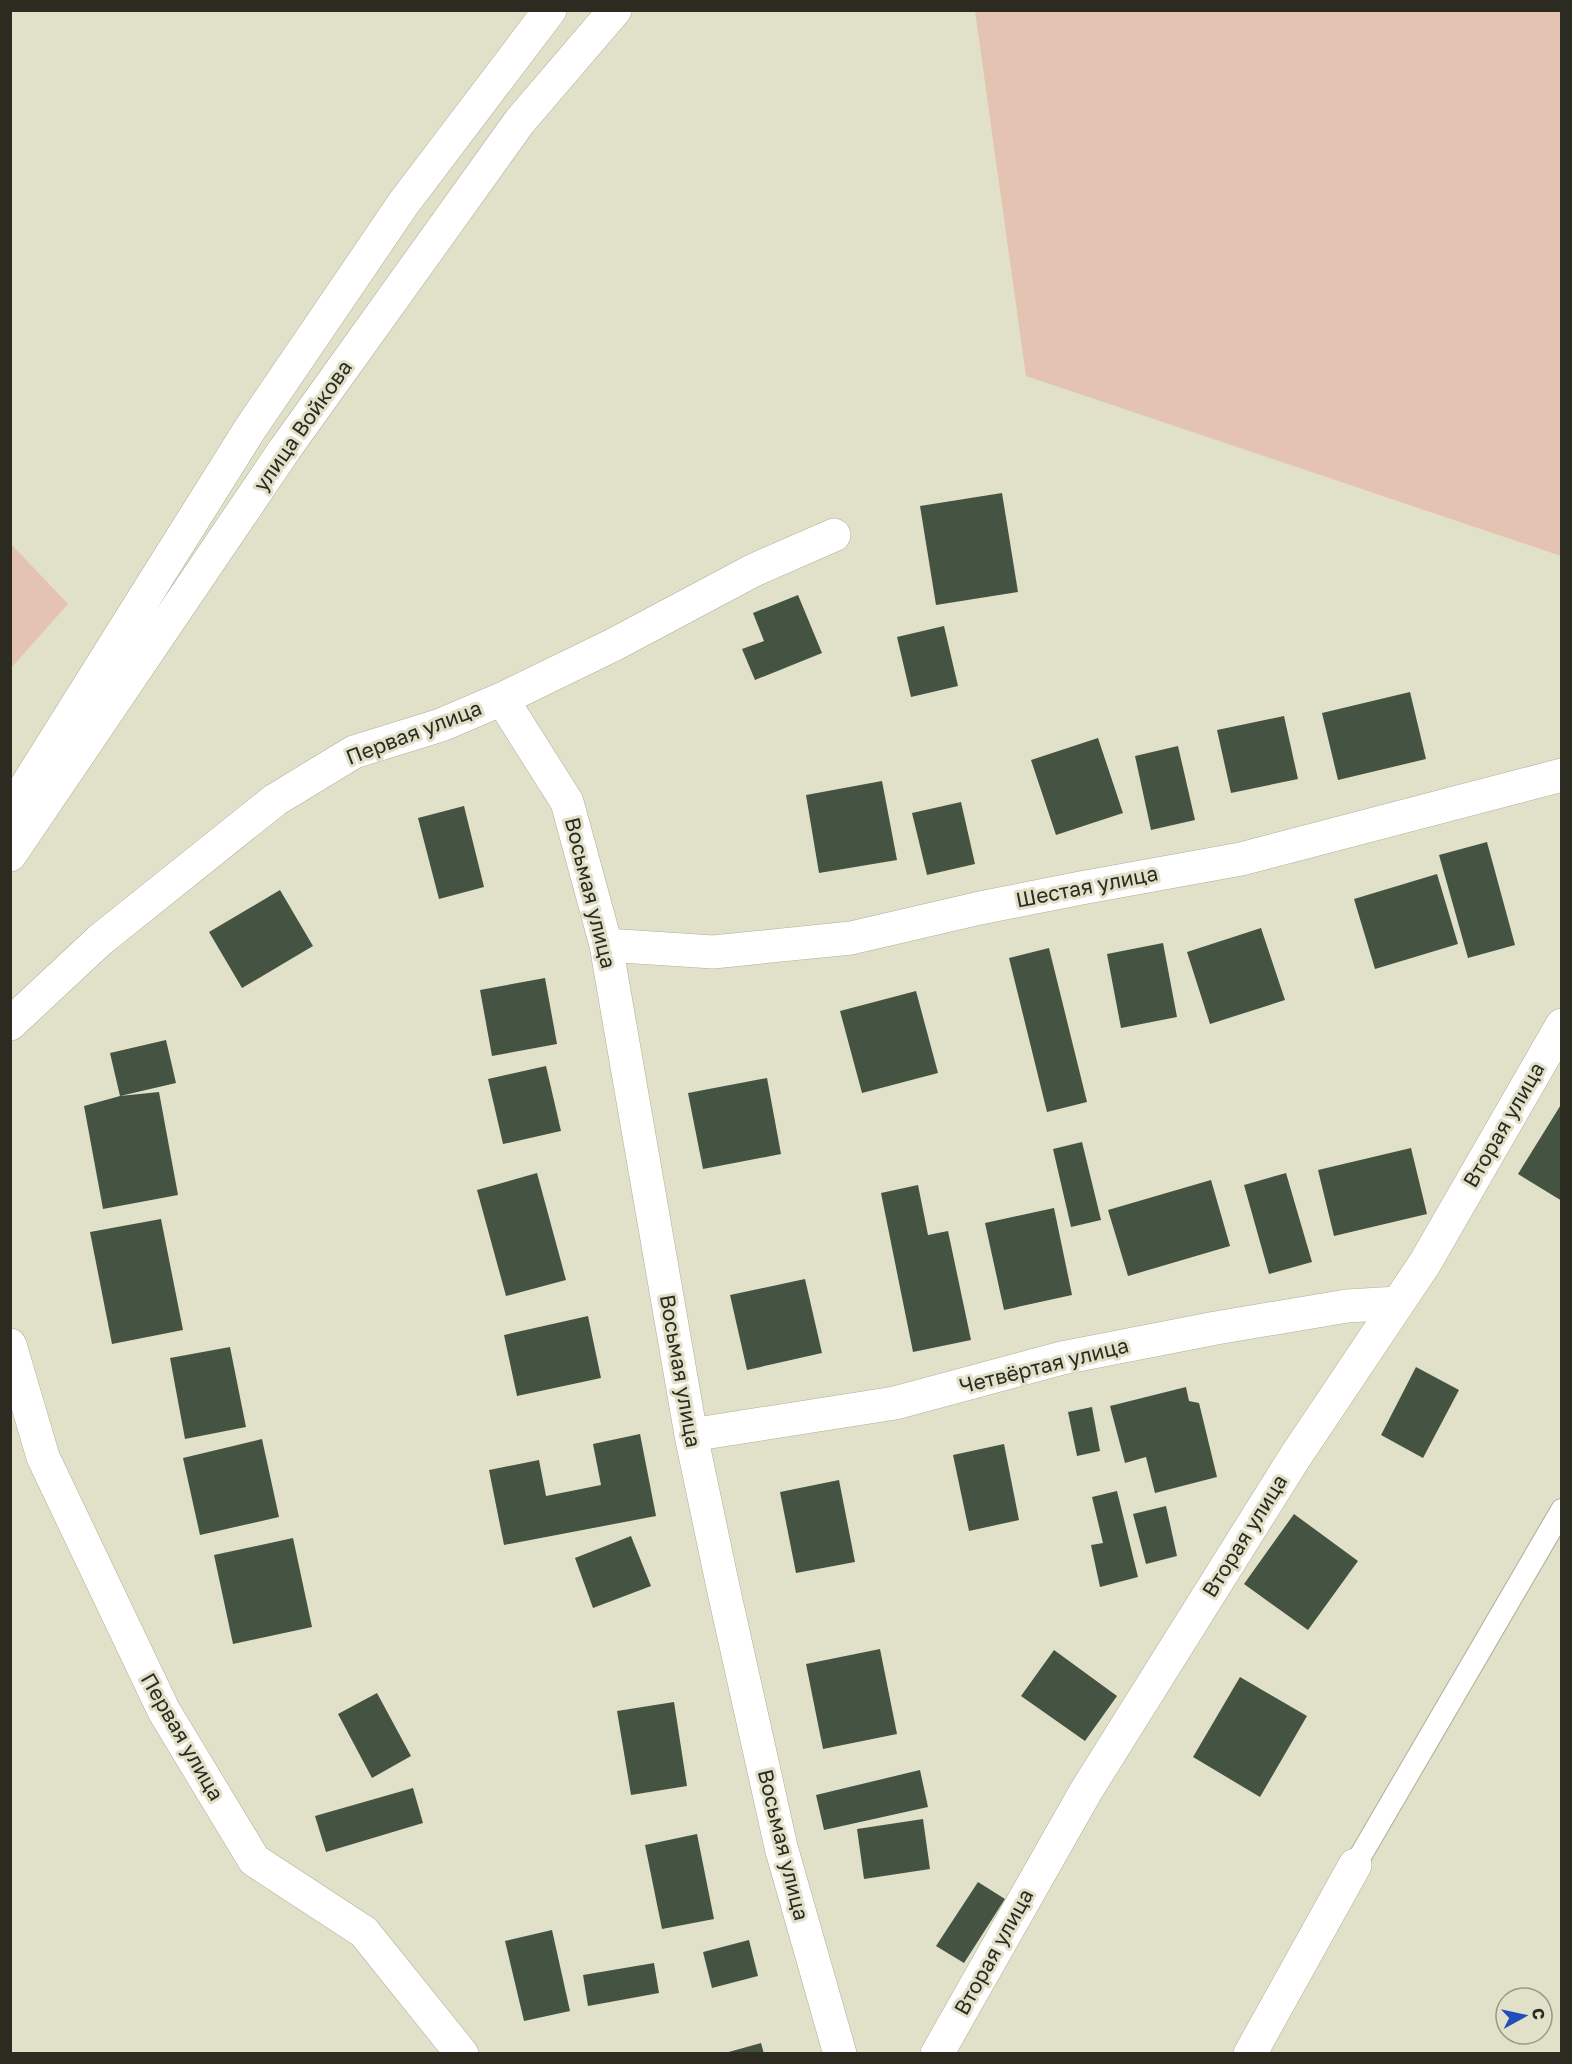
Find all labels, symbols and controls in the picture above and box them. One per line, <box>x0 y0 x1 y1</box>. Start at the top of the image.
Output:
street label: улица Войкова <box>247 355 357 496</box>
street label: Первая улица <box>342 694 485 770</box>
street label: Восьмая улица <box>560 814 622 971</box>
street label: Шестая улица <box>1013 859 1160 913</box>
street label: Вторая улица <box>1457 1057 1549 1192</box>
street label: Восьмая улица <box>655 1292 707 1449</box>
street label: Четвёртая улица <box>956 1331 1131 1399</box>
street label: Вторая улица <box>1196 1469 1292 1602</box>
street label: Первая улица <box>136 1668 230 1805</box>
street label: Восьмая улица <box>753 1766 815 1923</box>
street label: Вторая улица <box>948 1884 1038 2019</box>
north arrow <box>1494 1986 1554 2046</box>
text: С <box>1528 2007 1550 2021</box>

